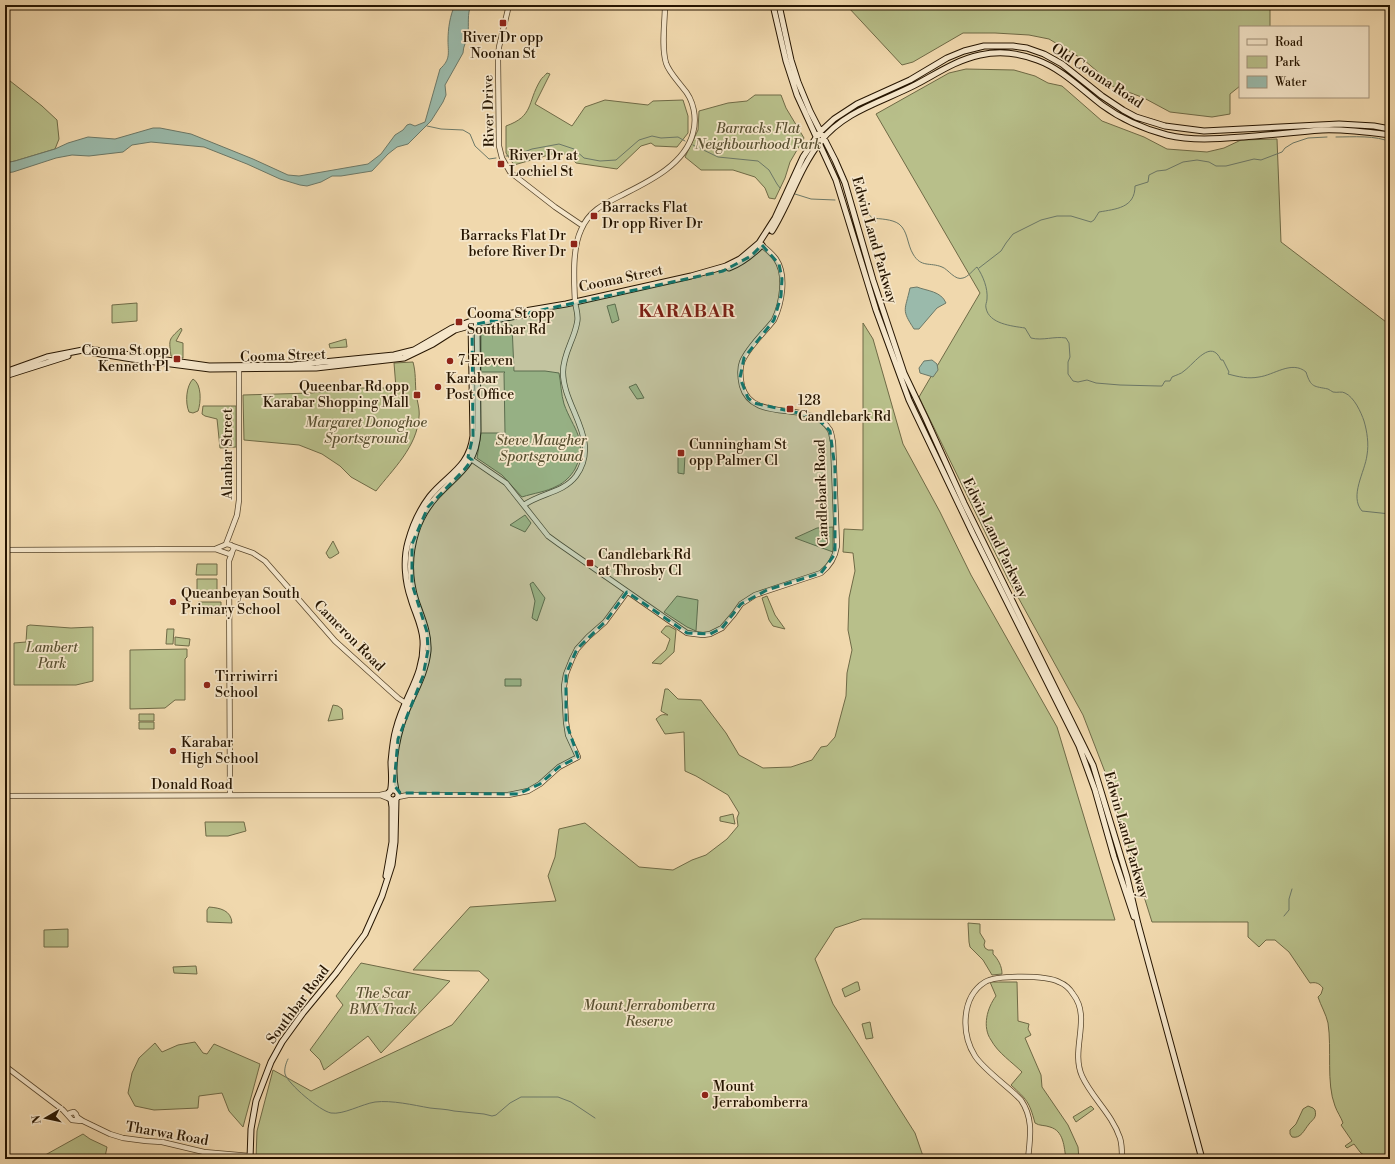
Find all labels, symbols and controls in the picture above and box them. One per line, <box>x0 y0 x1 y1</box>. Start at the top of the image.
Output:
marker: River Dr opp Noonan St <box>498 18 508 28</box>
legend <box>1239 26 1369 98</box>
place label: River Dr opp Noonan St <box>463 29 543 63</box>
text: Road <box>1275 35 1303 50</box>
street label: Old Cooma Road <box>1048 40 1146 112</box>
text: Park <box>1275 55 1301 70</box>
street label: River Drive <box>479 74 499 148</box>
text: Water <box>1274 75 1307 90</box>
park label: Barracks Flat Neighbourhood Park <box>694 120 821 154</box>
place label: River Dr at Lochiel St <box>509 147 578 181</box>
marker: River Dr at Lochiel St <box>496 159 506 169</box>
street label: Edwin Land Parkway <box>847 174 901 306</box>
place label: Barracks Flat Dr opp River Dr <box>601 199 703 233</box>
marker: Barracks Flat Dr opp River Dr <box>589 211 599 221</box>
place label: Barracks Flat Dr before River Dr <box>460 227 566 261</box>
marker: Barracks Flat Dr before River Dr <box>569 239 579 249</box>
street label: Cooma Street <box>577 261 665 297</box>
district label: KARABAR <box>638 300 736 323</box>
place label: Cooma St opp Southbar Rd <box>467 305 555 339</box>
marker: Cooma St opp Southbar Rd <box>454 317 464 327</box>
place label: Cooma St opp Kenneth Pl <box>81 342 169 376</box>
street label: Cooma Street <box>240 346 326 366</box>
place label: 7-Eleven <box>458 352 514 370</box>
marker: Cooma St opp Kenneth Pl <box>172 354 182 364</box>
marker: 7-Eleven <box>445 356 455 366</box>
place label: Karabar Post Office <box>446 370 514 404</box>
place label: Queenbar Rd opp Karabar Shopping Mall <box>263 378 409 412</box>
marker: Karabar Post Office <box>433 382 443 392</box>
marker: Queenbar Rd opp Karabar Shopping Mall <box>412 390 422 400</box>
place label: 128 Candlebark Rd <box>798 392 891 426</box>
marker: 128 Candlebark Rd <box>785 404 795 414</box>
street label: Alanbar Street <box>219 408 237 501</box>
park label: Margaret Donoghoe Sportsground <box>305 414 427 448</box>
park label: Steve Maugher Sportsground <box>495 432 588 466</box>
place label: Cunningham St opp Palmer Cl <box>689 436 787 470</box>
street label: Candlebark Road <box>811 439 833 547</box>
marker: Cunningham St opp Palmer Cl <box>676 448 686 458</box>
street label: Edwin Land Parkway <box>958 475 1032 601</box>
place label: Candlebark Rd at Throsby Cl <box>598 546 691 580</box>
marker: Candlebark Rd at Throsby Cl <box>585 558 595 568</box>
place label: Queanbeyan South Primary School <box>181 585 300 619</box>
marker: Queanbeyan South Primary School <box>168 597 178 607</box>
street label: Cameron Road <box>310 597 388 675</box>
park label: Lambert Park <box>25 639 78 673</box>
place label: Tirriwirri School <box>215 668 279 702</box>
marker: Tirriwirri School <box>202 680 212 690</box>
place label: Karabar High School <box>181 734 259 768</box>
marker: Karabar High School <box>168 746 178 756</box>
street label: Edwin Land Parkway <box>1099 769 1153 901</box>
street label: Donald Road <box>151 776 233 794</box>
street label: Southbar Road <box>263 962 333 1048</box>
park label: The Scar BMX Track <box>348 985 417 1019</box>
park label: Mount Jerrabomberra Reserve <box>583 997 716 1031</box>
place label: Mount Jerrabomberra <box>712 1078 809 1112</box>
marker: Mount Jerrabomberra <box>700 1090 710 1100</box>
north arrow <box>26 1098 66 1138</box>
text: N <box>29 1114 45 1125</box>
street label: Tharwa Road <box>124 1118 210 1150</box>

